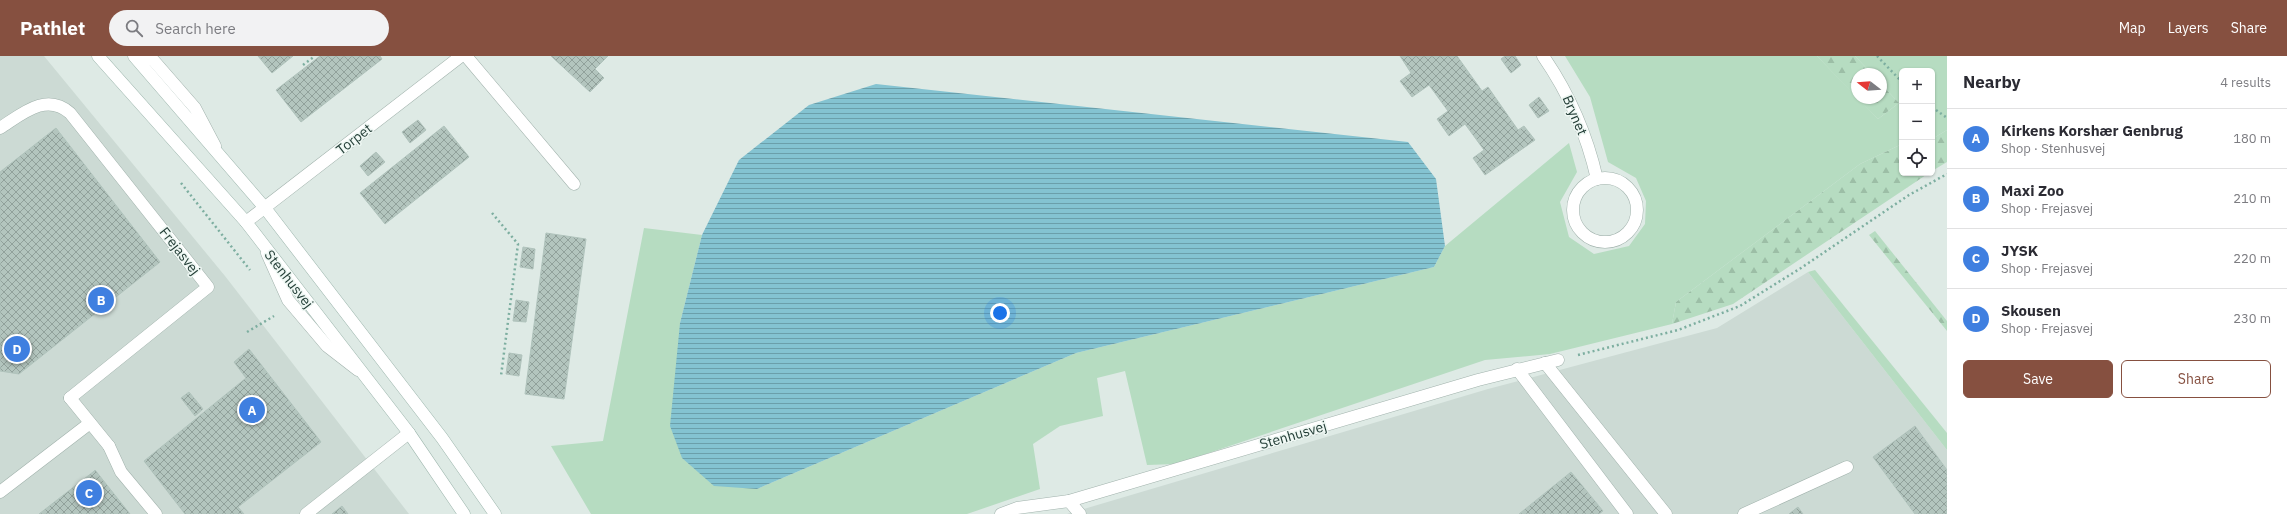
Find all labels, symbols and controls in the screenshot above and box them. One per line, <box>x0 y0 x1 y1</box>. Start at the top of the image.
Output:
search box <box>109 10 389 46</box>
text: Pathlet <box>20 16 85 40</box>
icon: search <box>123 17 145 39</box>
text: Search here <box>155 19 236 38</box>
text: Map <box>2119 19 2146 37</box>
text: Layers <box>2168 19 2209 37</box>
text: Share <box>2231 19 2267 37</box>
north arrow <box>1851 68 1887 104</box>
map controls <box>1899 68 1935 176</box>
button: + <box>1899 68 1935 104</box>
text: Nearby <box>1963 71 2021 93</box>
text: 4 results <box>2220 74 2271 91</box>
street label: Brynet <box>1559 92 1592 138</box>
button: − <box>1899 104 1935 140</box>
street label: Torpet <box>332 119 376 159</box>
text: Kirkens Korshær Genbrug <box>2001 121 2183 140</box>
text: A <box>1972 130 1980 147</box>
text: 180 m <box>2233 130 2271 147</box>
button: locate <box>1899 140 1935 176</box>
text: Shop · Stenhusvej <box>2001 140 2105 157</box>
text: Maxi Zoo <box>2001 181 2064 200</box>
text: B <box>1972 190 1980 207</box>
text: 210 m <box>2233 190 2271 207</box>
text: Shop · Frejasvej <box>2001 200 2093 217</box>
street label: Frejasvej <box>156 223 204 279</box>
text: JYSK <box>2001 241 2038 260</box>
street label: Stenhusvej <box>261 246 317 312</box>
text: C <box>1972 250 1980 267</box>
text: 220 m <box>2233 250 2271 267</box>
text: Shop · Frejasvej <box>2001 260 2093 277</box>
pin: B <box>88 285 114 315</box>
text: Skousen <box>2001 301 2061 320</box>
your location <box>990 303 1010 323</box>
text: D <box>1971 310 1981 327</box>
text: 230 m <box>2233 310 2271 327</box>
text: Shop · Frejasvej <box>2001 320 2093 337</box>
pin: D <box>4 334 30 364</box>
button: Save <box>1963 360 2113 398</box>
button: Share <box>2121 360 2271 398</box>
pin: A <box>239 395 265 425</box>
street label: Stenhusvej <box>1257 417 1329 453</box>
pin: C <box>76 478 102 508</box>

